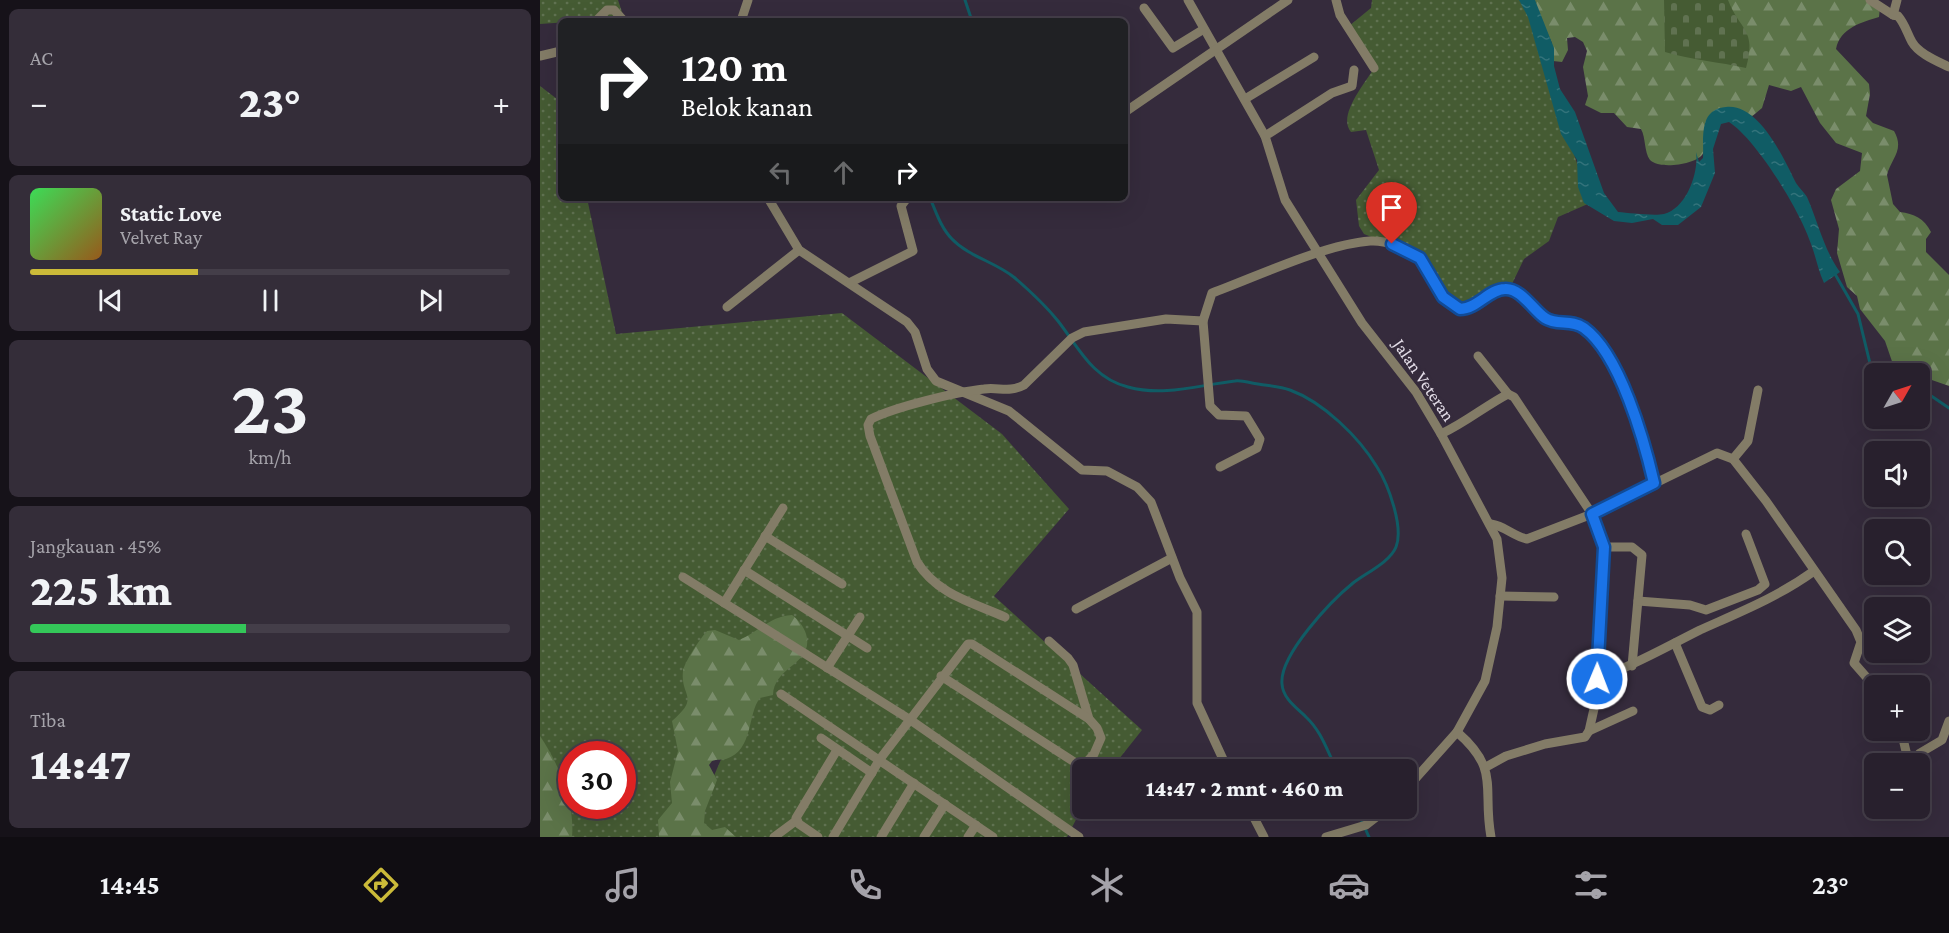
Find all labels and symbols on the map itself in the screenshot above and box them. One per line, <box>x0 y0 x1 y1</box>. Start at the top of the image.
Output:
pin <box>1366 182 1417 244</box>
street label: Jalan Veteran <box>1388 333 1459 425</box>
north arrow <box>1864 363 1930 429</box>
position arrow <box>1565 647 1629 711</box>
speed limit sign: 30 <box>558 741 636 819</box>

